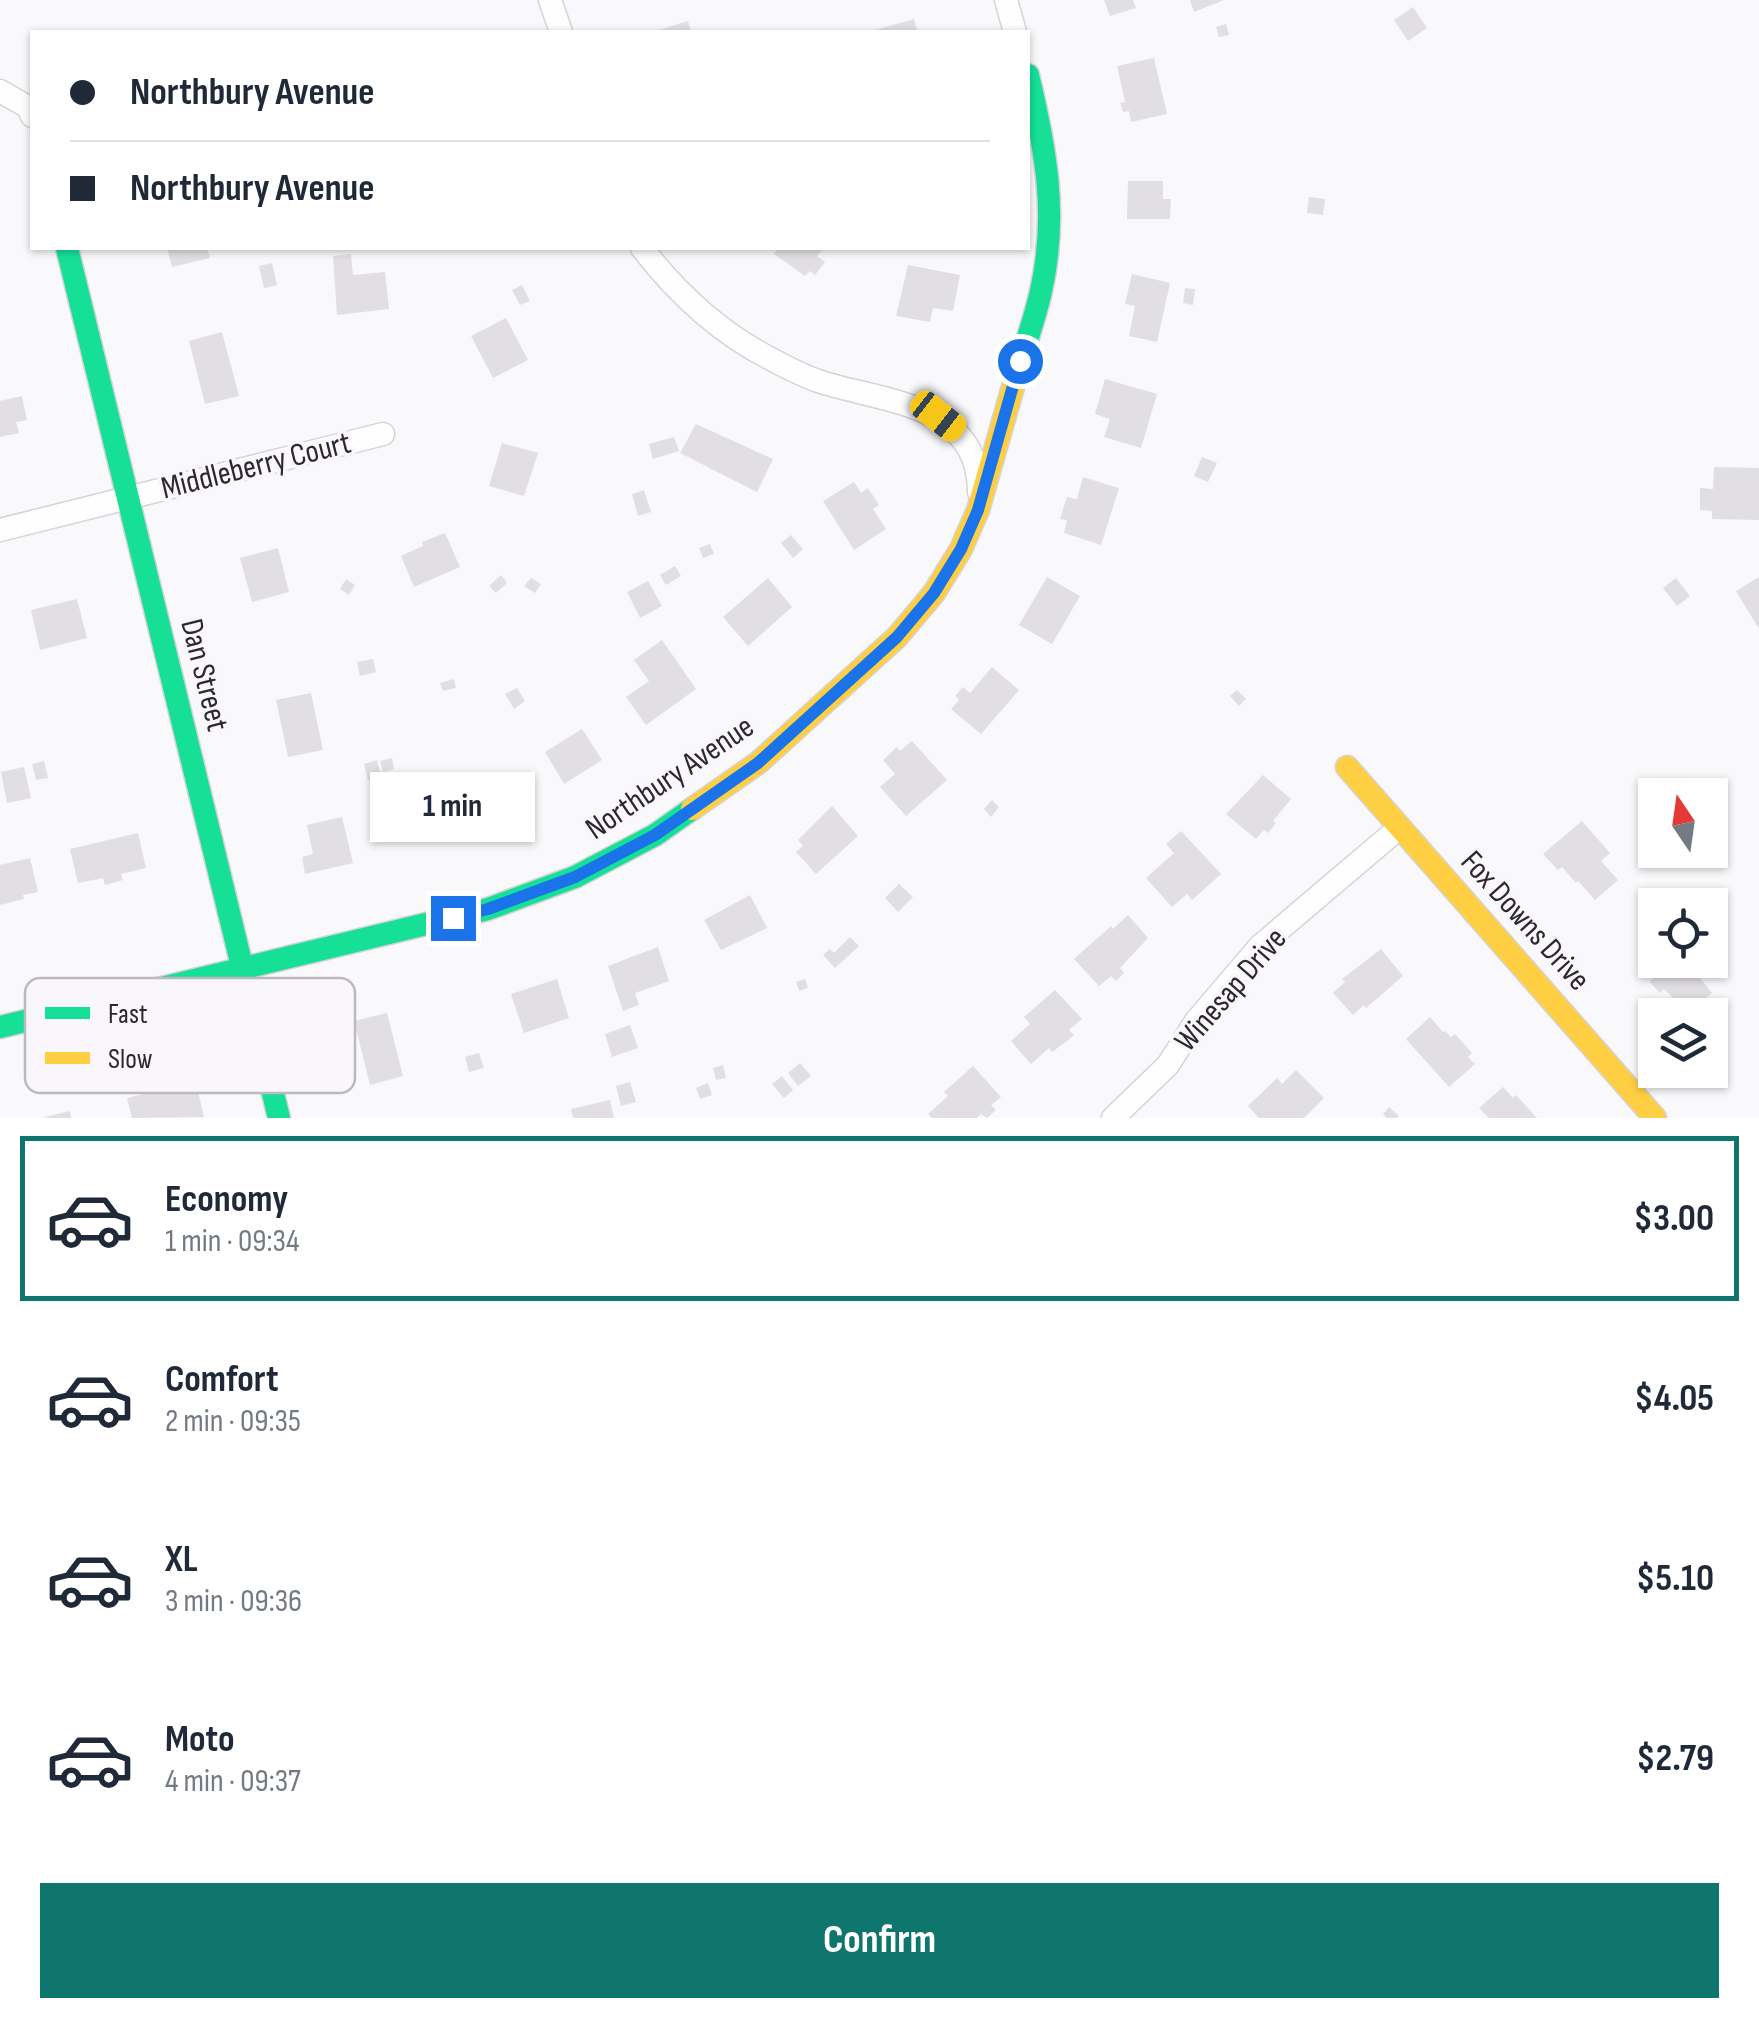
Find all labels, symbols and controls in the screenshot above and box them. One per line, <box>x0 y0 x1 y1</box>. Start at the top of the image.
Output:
text: Northbury Avenue <box>130 70 374 115</box>
text: Northbury Avenue <box>130 166 374 211</box>
route start <box>998 339 1043 384</box>
car <box>905 386 971 446</box>
street label: Middleberry Court <box>157 424 355 508</box>
street label: Dan Street <box>171 615 237 735</box>
street label: Northbury Avenue <box>579 707 761 849</box>
callout: 1 min <box>370 773 536 843</box>
north arrow <box>1638 778 1728 868</box>
map controls <box>1638 778 1728 1088</box>
text: 1 min <box>423 787 482 826</box>
street label: Fox Downs Drive <box>1452 843 1598 999</box>
button: locate <box>1638 888 1728 978</box>
route end <box>431 896 476 941</box>
street label: Winesap Drive <box>1167 920 1295 1060</box>
legend <box>25 978 355 1093</box>
text: Fast <box>108 998 147 1031</box>
button: layers <box>1638 998 1728 1088</box>
text: Slow <box>108 1043 153 1076</box>
icon: car <box>45 1174 135 1264</box>
text: Economy <box>165 1177 288 1222</box>
text: $3.00 <box>1634 1196 1714 1241</box>
text: 1 min · 09:34 <box>165 1222 299 1261</box>
icon: car <box>45 1354 135 1444</box>
text: Comfort <box>165 1357 279 1402</box>
text: $4.05 <box>1634 1376 1714 1421</box>
text: 2 min · 09:35 <box>165 1402 301 1441</box>
icon: car <box>45 1534 135 1624</box>
text: XL <box>165 1537 198 1582</box>
text: $5.10 <box>1636 1556 1714 1601</box>
text: 3 min · 09:36 <box>165 1582 302 1621</box>
icon: car <box>45 1714 135 1804</box>
text: Moto <box>165 1717 235 1762</box>
text: $2.79 <box>1636 1736 1714 1781</box>
text: 4 min · 09:37 <box>165 1762 301 1801</box>
button: Confirm <box>40 1883 1719 1998</box>

